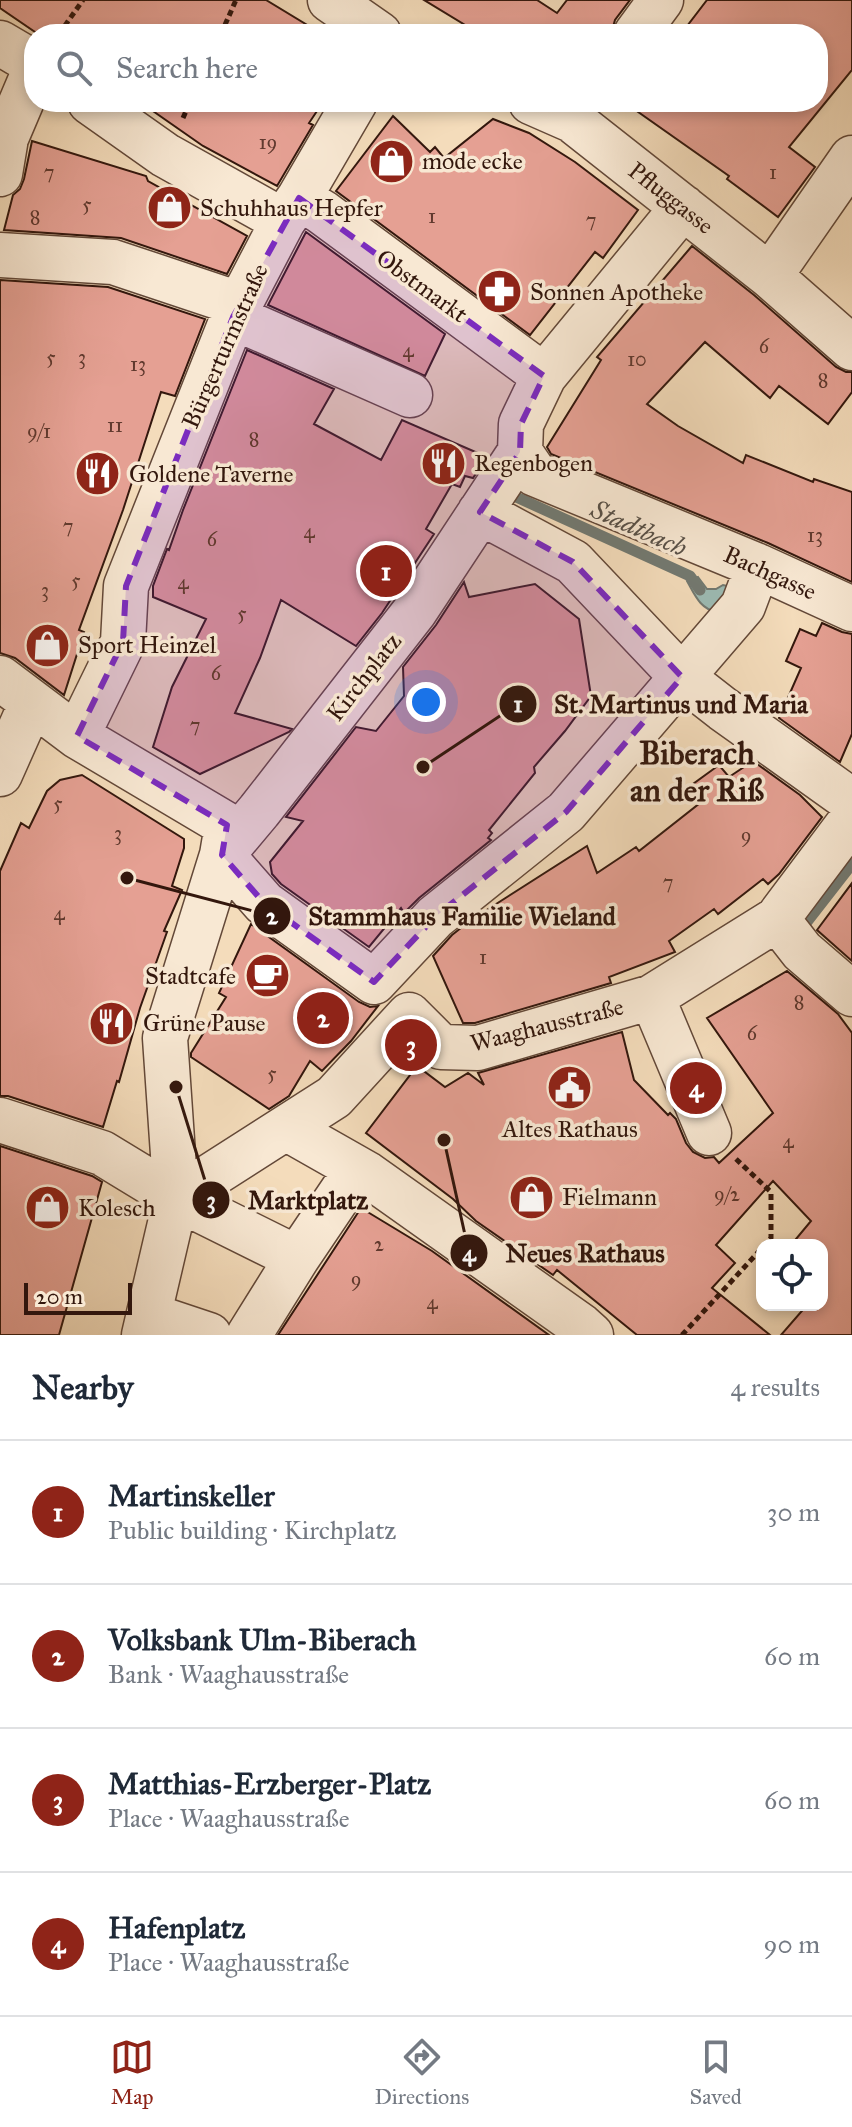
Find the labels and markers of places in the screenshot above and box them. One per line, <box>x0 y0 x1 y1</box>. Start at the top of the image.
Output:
shop icon: mode ecke <box>367 137 415 185</box>
place label: mode ecke <box>422 146 523 176</box>
shop icon: Schuhhaus Hepfer <box>145 184 193 232</box>
place label: Schuhhaus Hepfer <box>200 193 383 223</box>
pharmacy icon: Sonnen Apotheke <box>475 268 523 316</box>
place label: Sonnen Apotheke <box>530 277 703 307</box>
restaurant icon: Regenbogen <box>419 439 467 487</box>
place label: Regenbogen <box>474 448 593 478</box>
restaurant icon: Goldene Taverne <box>74 450 122 498</box>
place label: Goldene Taverne <box>129 459 293 489</box>
pin: 1 <box>360 541 412 601</box>
shop icon: Sport Heinzel <box>23 621 71 669</box>
place label: Sport Heinzel <box>78 630 217 660</box>
callout: St. Martinus und Maria <box>498 679 824 729</box>
callout: Stammhaus Familie Wieland <box>252 891 632 941</box>
cafe icon: Stadtcafe <box>243 952 291 1000</box>
place label: Stadtcafe <box>145 961 236 991</box>
pin: 2 <box>297 988 349 1048</box>
restaurant icon: Grüne Pause <box>88 999 136 1047</box>
place label: Grüne Pause <box>143 1008 266 1038</box>
pin: 3 <box>385 1015 437 1075</box>
pin: 4 <box>670 1058 722 1118</box>
public building icon: Altes Rathaus <box>546 1063 594 1111</box>
place label: Altes Rathaus <box>501 1114 638 1144</box>
shop icon: Fielmann <box>507 1173 555 1221</box>
callout: Marktplatz <box>191 1175 384 1225</box>
place label: Fielmann <box>562 1182 657 1212</box>
shop icon: Kolesch <box>23 1184 71 1232</box>
place label: Kolesch <box>78 1193 155 1223</box>
callout: Neues Rathaus <box>449 1228 680 1278</box>

